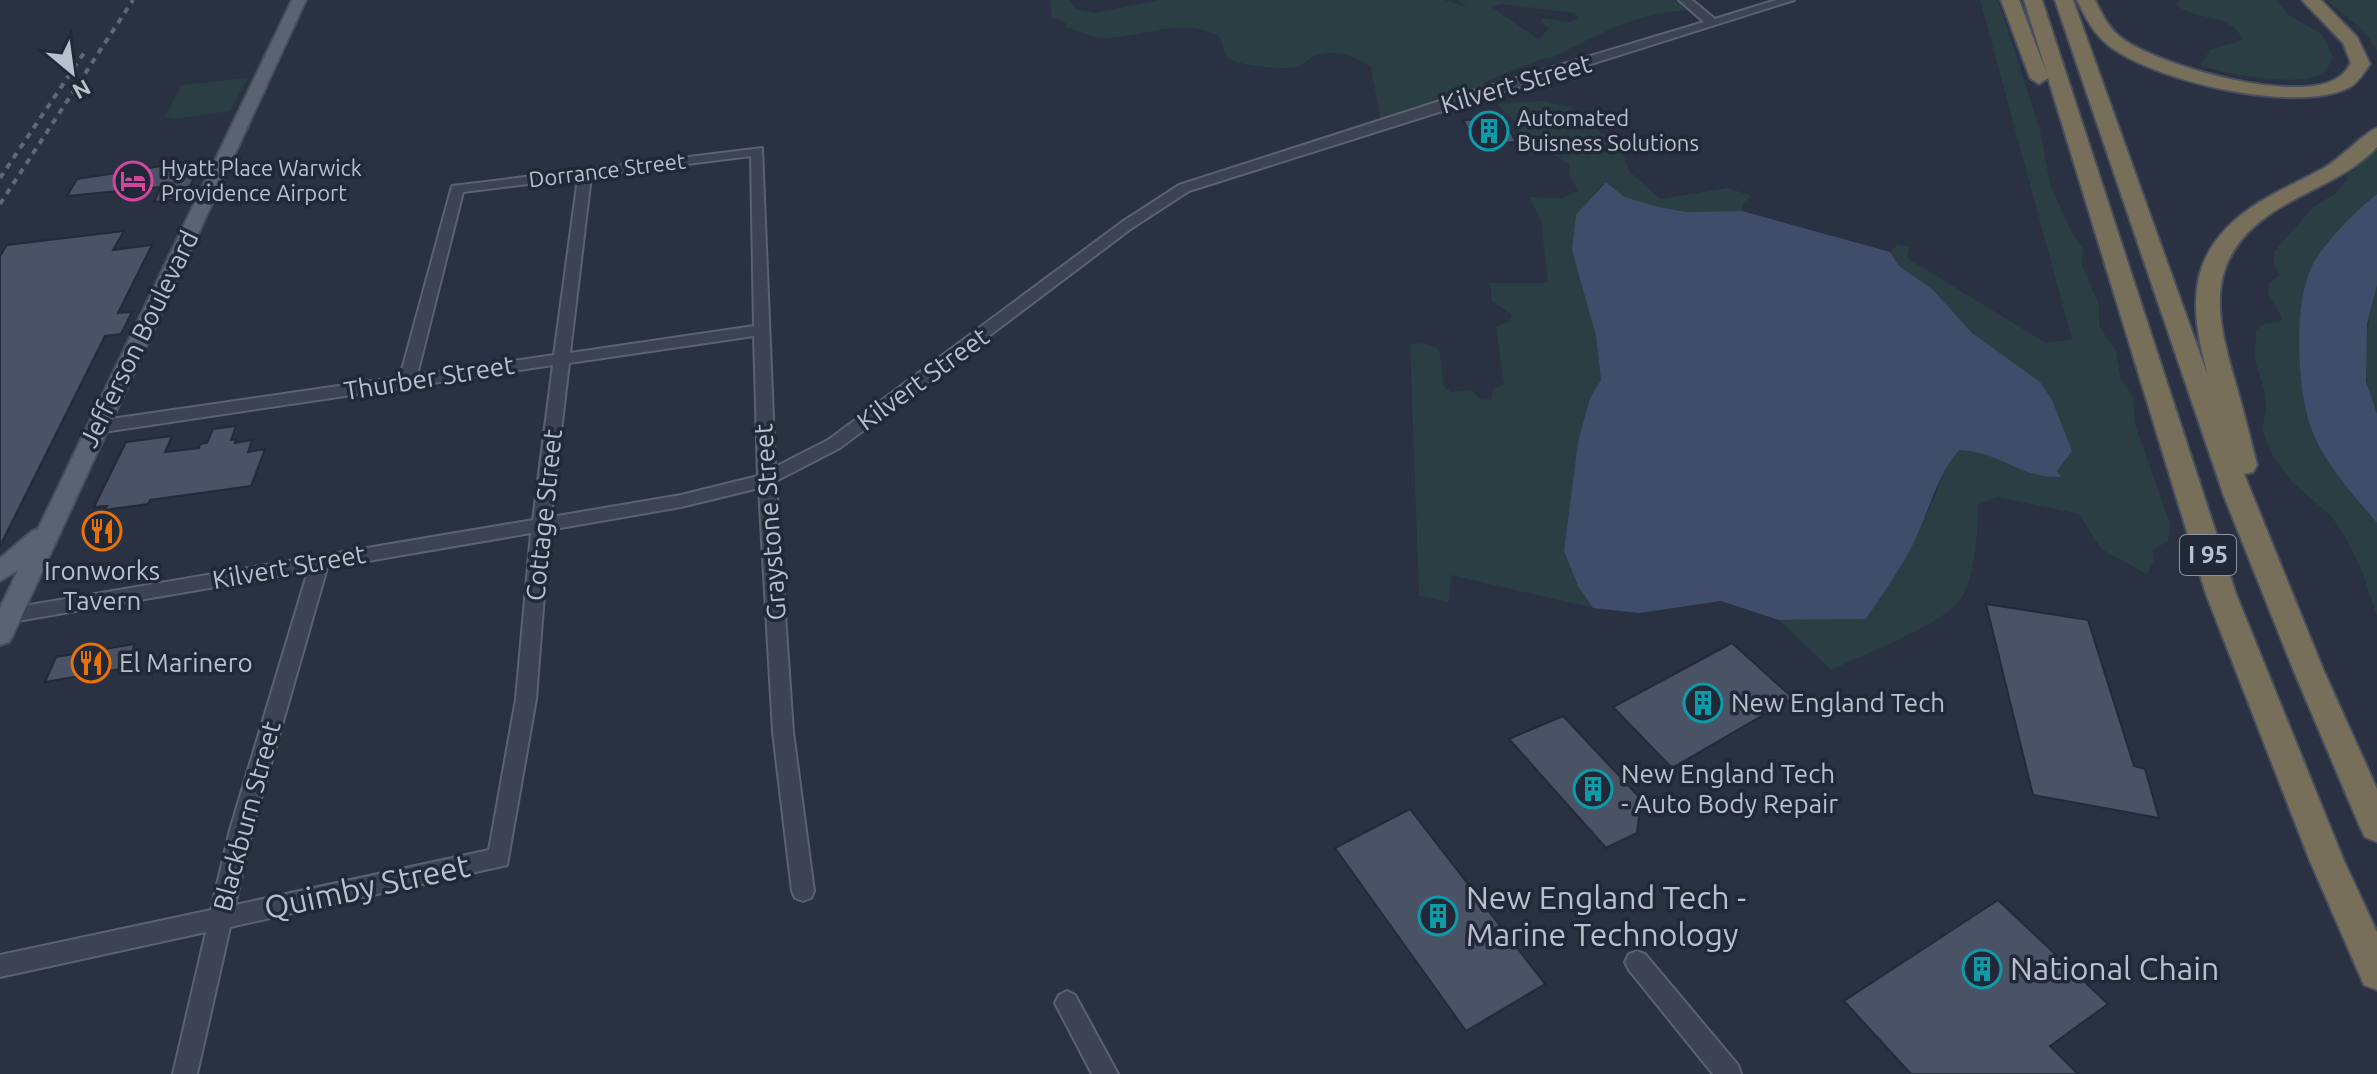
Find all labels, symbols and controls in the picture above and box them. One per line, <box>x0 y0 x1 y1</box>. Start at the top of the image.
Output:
north arrow <box>32 32 112 112</box>
street label: Kilvert Street <box>1437 48 1594 119</box>
text: N <box>69 75 95 105</box>
place label: Automated Buisness Solutions <box>1517 105 1699 155</box>
building icon: Automated Buisness Solutions <box>1468 110 1510 152</box>
street label: Dorrance Street <box>527 147 687 192</box>
place label: Hyatt Place Warwick Providence Airport <box>161 155 362 205</box>
hotel icon: Hyatt Place Warwick Providence Airport <box>112 160 154 202</box>
street label: Jefferson Boulevard <box>74 226 204 452</box>
street label: Kilvert Street <box>851 321 994 436</box>
street label: Thurber Street <box>342 350 516 405</box>
street label: Graystone Street <box>748 423 791 621</box>
street label: Cottage Street <box>520 428 567 602</box>
restaurant icon: Ironworks Tavern <box>81 510 123 552</box>
road number: I 95 <box>2180 535 2236 575</box>
street label: Kilvert Street <box>210 539 368 594</box>
place label: Ironworks Tavern <box>44 556 160 615</box>
restaurant icon: El Marinero <box>70 642 112 684</box>
place label: El Marinero <box>119 648 253 677</box>
building icon: New England Tech <box>1682 682 1724 724</box>
place label: New England Tech <box>1731 688 1945 717</box>
street label: Blackburn Street <box>207 718 286 914</box>
place label: New England Tech - Auto Body Repair <box>1621 759 1838 818</box>
building icon: New England Tech - Auto Body Repair <box>1572 768 1614 810</box>
street label: Quimby Street <box>261 847 473 925</box>
place label: New England Tech - Marine Technology <box>1466 879 1746 952</box>
building icon: New England Tech - Marine Technology <box>1417 895 1459 937</box>
building icon: National Chain <box>1961 948 2003 990</box>
place label: National Chain <box>2010 950 2219 986</box>

